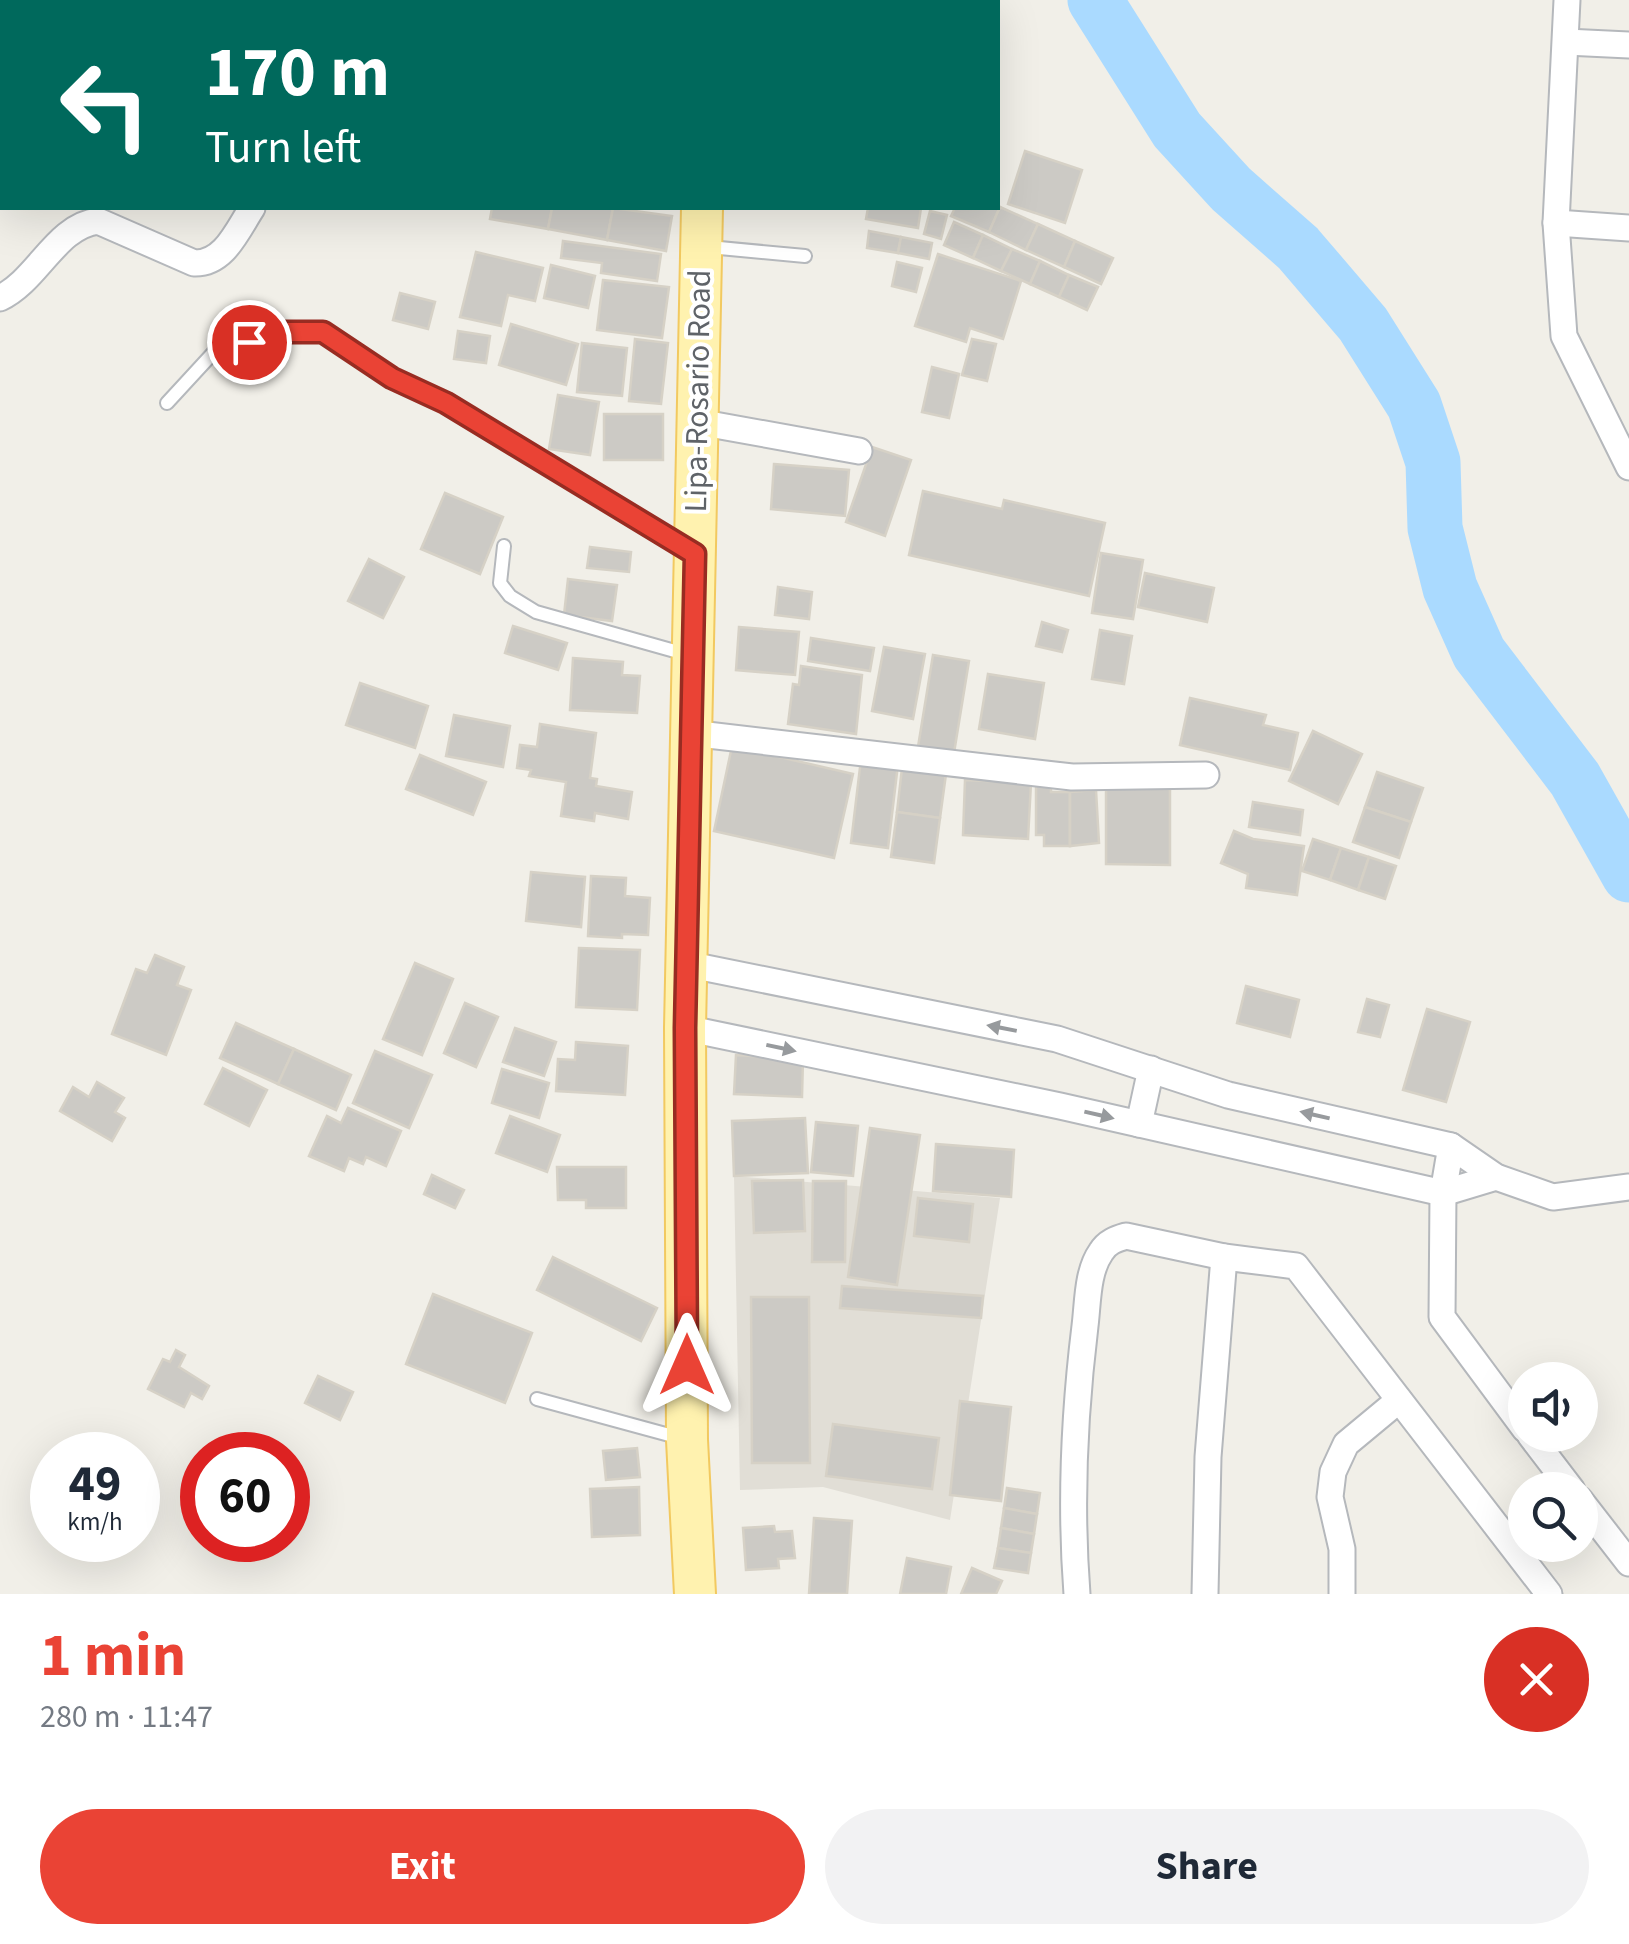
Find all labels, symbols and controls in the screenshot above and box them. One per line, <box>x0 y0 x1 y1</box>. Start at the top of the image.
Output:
text: 170 m <box>205 23 390 123</box>
icon: left <box>40 40 170 170</box>
text: Turn left <box>205 116 361 180</box>
street label: Lipa-Rosario Road <box>673 269 723 513</box>
pin <box>207 300 292 385</box>
icon: arrive <box>222 315 277 370</box>
one-way arrow <box>987 1020 1018 1036</box>
one-way arrow <box>766 1041 797 1057</box>
one-way arrow <box>1299 1107 1330 1122</box>
one-way arrow <box>1084 1108 1115 1123</box>
position arrow <box>635 1313 739 1417</box>
map controls <box>1508 1362 1598 1562</box>
button: sound <box>1508 1362 1598 1452</box>
speed limit sign: 60 <box>180 1432 310 1562</box>
text: 49 <box>69 1449 121 1520</box>
button: search <box>1508 1472 1598 1562</box>
text: km/h <box>67 1504 123 1540</box>
text: 1 min <box>40 1614 186 1699</box>
button: close <box>1484 1627 1589 1732</box>
text: 280 m · 11:47 <box>40 1694 213 1740</box>
button: Exit <box>40 1809 805 1924</box>
button: Share <box>825 1809 1589 1924</box>

